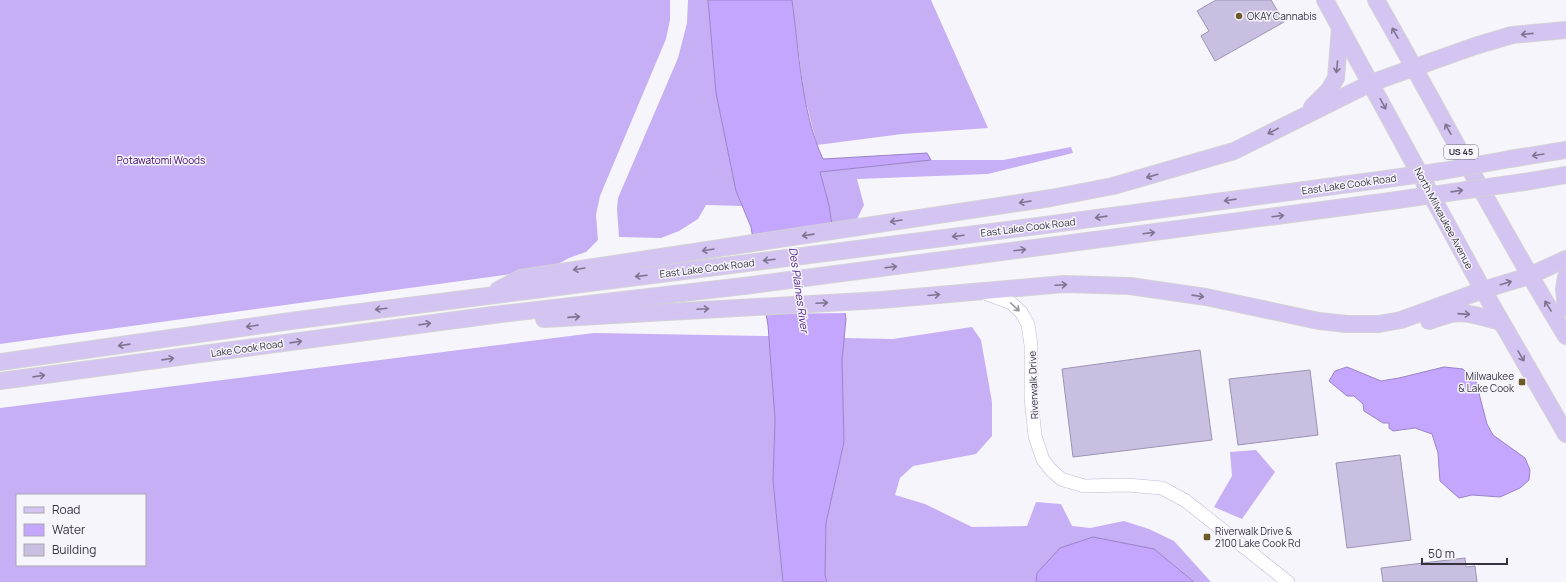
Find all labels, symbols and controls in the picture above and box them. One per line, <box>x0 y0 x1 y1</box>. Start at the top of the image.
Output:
place label: OKAY Cannabis <box>1247 9 1317 23</box>
marker: OKAY Cannabis <box>1234 11 1244 21</box>
one-way arrow <box>1391 28 1399 40</box>
one-way arrow <box>1521 30 1534 37</box>
one-way arrow <box>1333 60 1340 73</box>
one-way arrow <box>1379 98 1387 110</box>
one-way arrow <box>1444 123 1452 135</box>
one-way arrow <box>1268 128 1280 135</box>
road number: US 45 <box>1444 145 1478 159</box>
one-way arrow <box>1532 151 1545 159</box>
park label: Potawatomi Woods <box>117 153 205 167</box>
street label: North Milwaukee Avenue <box>1411 165 1477 271</box>
street label: East Lake Cook Road <box>1301 170 1397 198</box>
one-way arrow <box>1145 173 1158 180</box>
one-way arrow <box>1450 187 1463 195</box>
one-way arrow <box>1224 197 1237 204</box>
one-way arrow <box>1018 198 1031 206</box>
one-way arrow <box>1271 212 1284 220</box>
street label: East Lake Cook Road <box>980 214 1076 240</box>
one-way arrow <box>1095 214 1108 221</box>
one-way arrow <box>890 218 903 226</box>
one-way arrow <box>1142 229 1155 237</box>
one-way arrow <box>802 231 815 239</box>
one-way arrow <box>952 232 965 240</box>
one-way arrow <box>702 246 715 254</box>
water label: Des Plaines River <box>786 246 813 335</box>
one-way arrow <box>1013 246 1026 254</box>
street label: East Lake Cook Road <box>659 255 755 281</box>
one-way arrow <box>763 256 776 264</box>
one-way arrow <box>884 263 897 271</box>
one-way arrow <box>573 265 586 273</box>
one-way arrow <box>635 272 648 280</box>
one-way arrow <box>1499 279 1512 286</box>
one-way arrow <box>1054 281 1067 288</box>
one-way arrow <box>927 292 940 299</box>
one-way arrow <box>1191 292 1204 300</box>
one-way arrow <box>815 299 828 307</box>
one-way arrow <box>1543 300 1551 312</box>
one-way arrow <box>1010 302 1020 312</box>
one-way arrow <box>375 305 388 313</box>
one-way arrow <box>696 306 709 313</box>
one-way arrow <box>1457 311 1470 318</box>
one-way arrow <box>567 313 580 320</box>
one-way arrow <box>418 320 431 328</box>
one-way arrow <box>246 322 259 330</box>
street label: Lake Cook Road <box>210 336 284 360</box>
one-way arrow <box>289 338 302 346</box>
one-way arrow <box>118 341 131 349</box>
street label: Riverwalk Drive <box>1025 350 1041 420</box>
one-way arrow <box>1517 350 1525 362</box>
one-way arrow <box>161 355 174 363</box>
place label: Milwaukee & Lake Cook <box>1458 369 1515 395</box>
one-way arrow <box>32 372 45 380</box>
marker: Milwaukee & Lake Cook <box>1517 377 1527 387</box>
legend <box>16 494 146 566</box>
text: Road <box>52 501 80 518</box>
text: Water <box>52 521 86 538</box>
place label: Riverwalk Drive & 2100 Lake Cook Rd <box>1215 524 1300 550</box>
marker: Riverwalk Drive & 2100 Lake Cook Rd <box>1202 532 1212 542</box>
scale bar <box>1422 540 1507 566</box>
text: Building <box>52 541 96 558</box>
text: 50 m <box>1428 545 1455 562</box>

